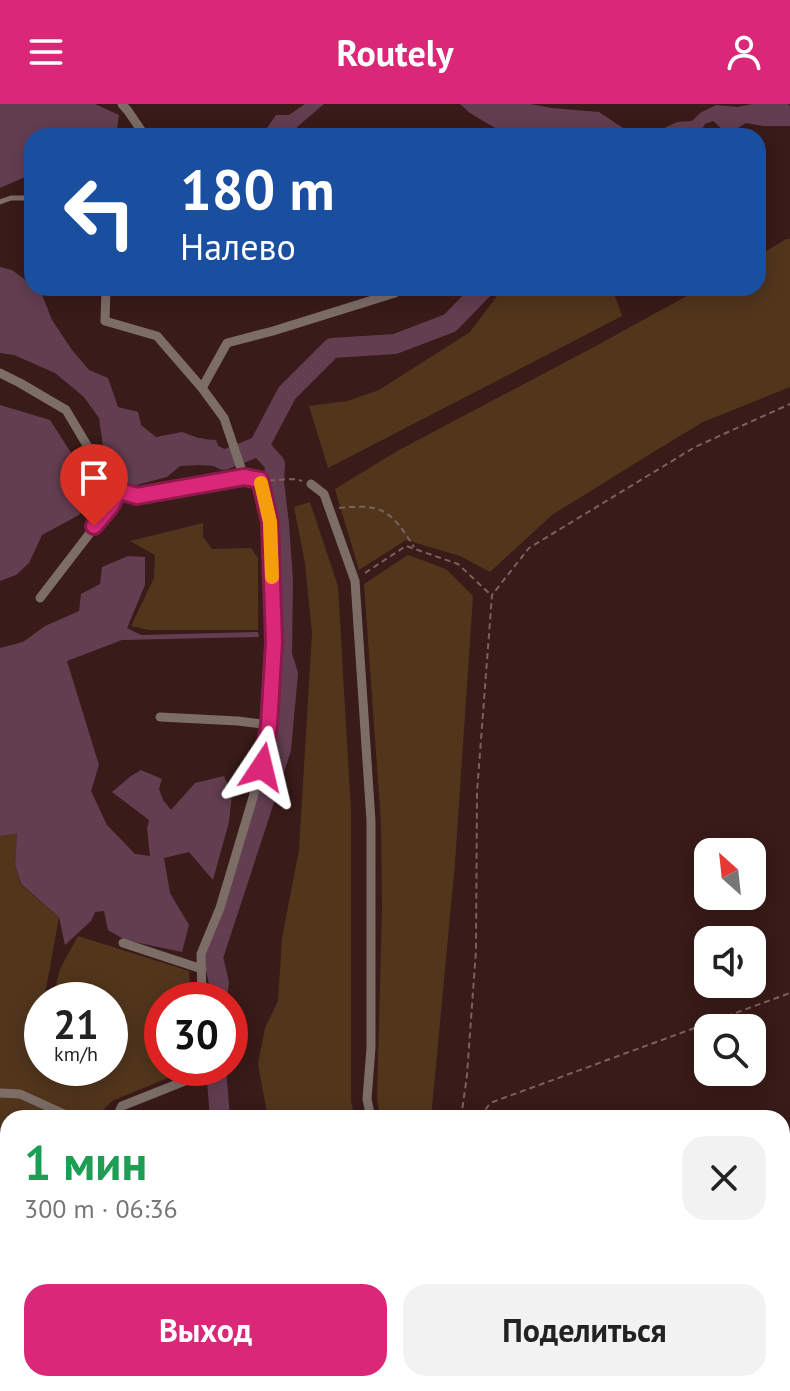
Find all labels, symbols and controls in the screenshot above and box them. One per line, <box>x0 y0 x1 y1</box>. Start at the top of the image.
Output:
text: Routely <box>336 29 454 76</box>
icon: menu <box>24 30 68 74</box>
icon: person <box>722 30 766 74</box>
text: 180 m <box>180 153 335 225</box>
icon: left <box>48 160 152 264</box>
text: Налево <box>180 223 296 270</box>
pin <box>60 444 128 526</box>
icon: arrive <box>72 456 116 500</box>
position arrow <box>220 725 304 809</box>
north arrow <box>694 838 766 910</box>
map controls <box>694 838 766 1086</box>
button: sound <box>694 926 766 998</box>
speed limit sign: 30 <box>144 982 248 1086</box>
text: 21 <box>53 998 99 1050</box>
button: search <box>694 1014 766 1086</box>
text: km/h <box>54 1041 98 1067</box>
text: 1 мин <box>24 1131 147 1193</box>
button: close <box>682 1136 766 1220</box>
text: 300 m · 06:36 <box>24 1192 178 1225</box>
button: Выход <box>24 1284 387 1376</box>
button: Поделиться <box>403 1284 766 1376</box>

